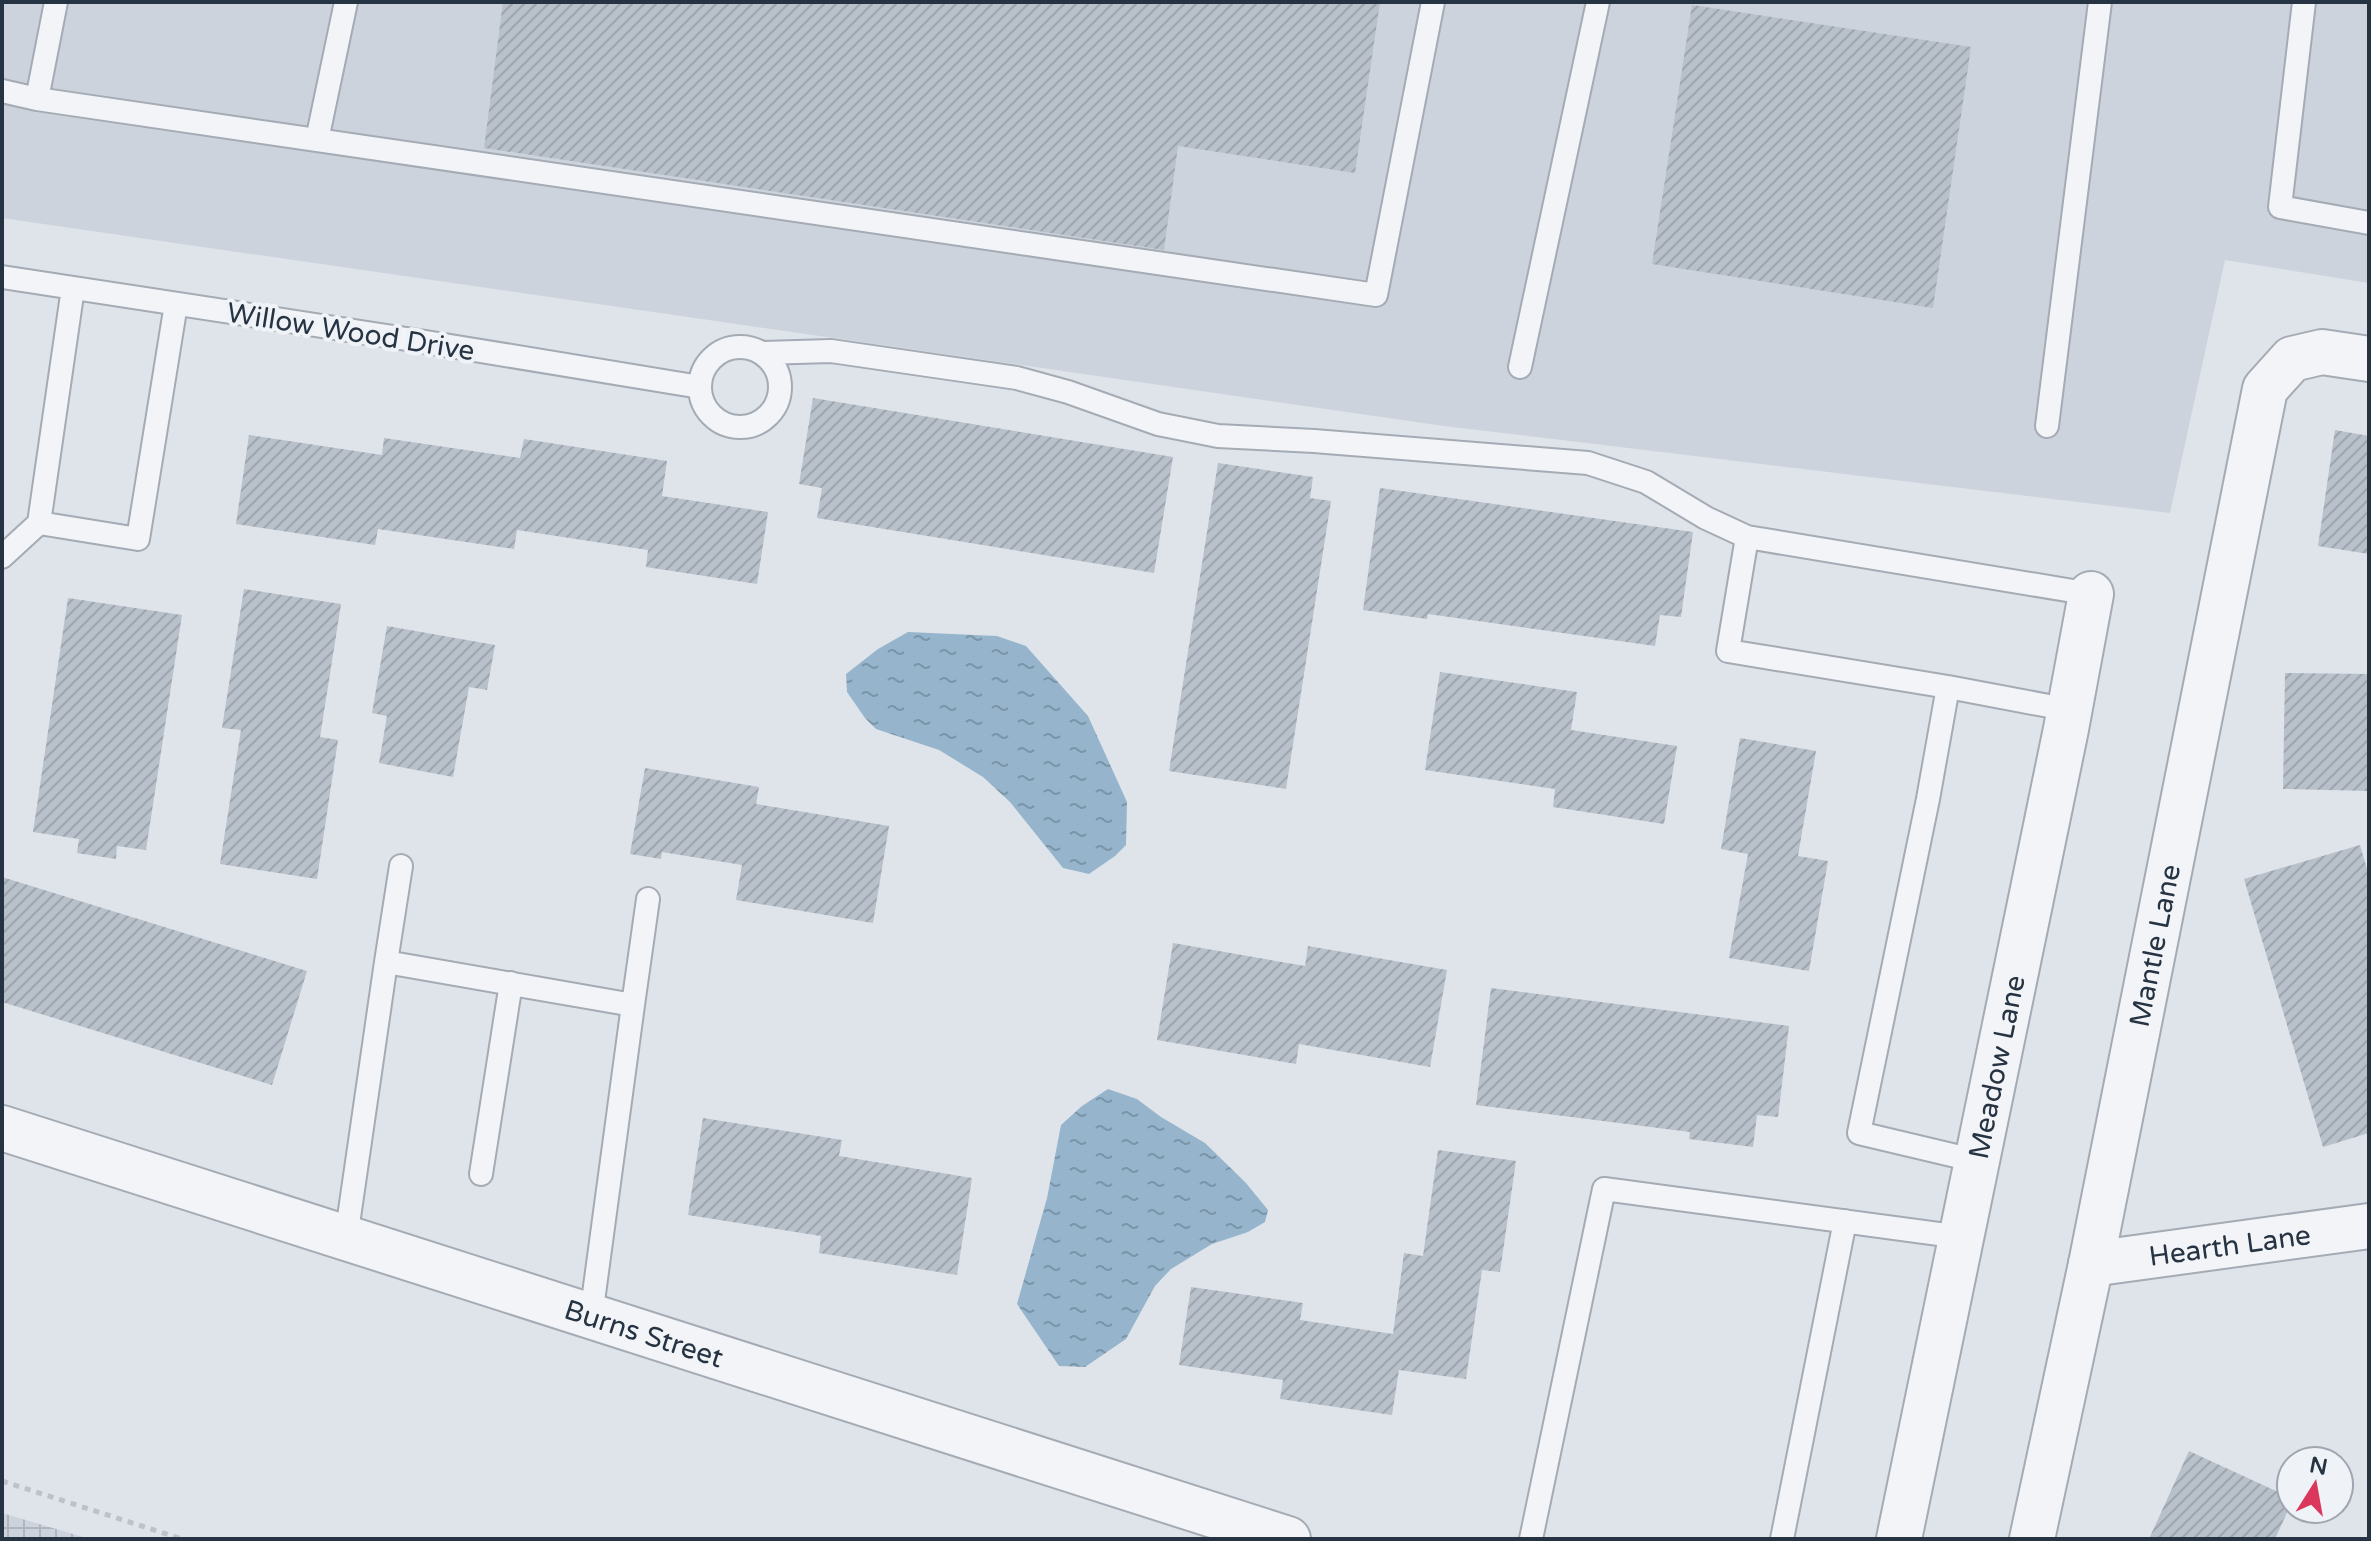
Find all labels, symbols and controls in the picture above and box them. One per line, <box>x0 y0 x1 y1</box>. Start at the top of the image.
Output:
street label: Willow Wood Drive <box>225 296 477 368</box>
street label: Mantle Lane <box>2123 861 2188 1030</box>
street label: Meadow Lane <box>1962 972 2033 1162</box>
street label: Hearth Lane <box>2147 1218 2313 1274</box>
street label: Burns Street <box>560 1293 728 1376</box>
north arrow <box>2275 1445 2355 1525</box>
text: N <box>2307 1452 2330 1481</box>

